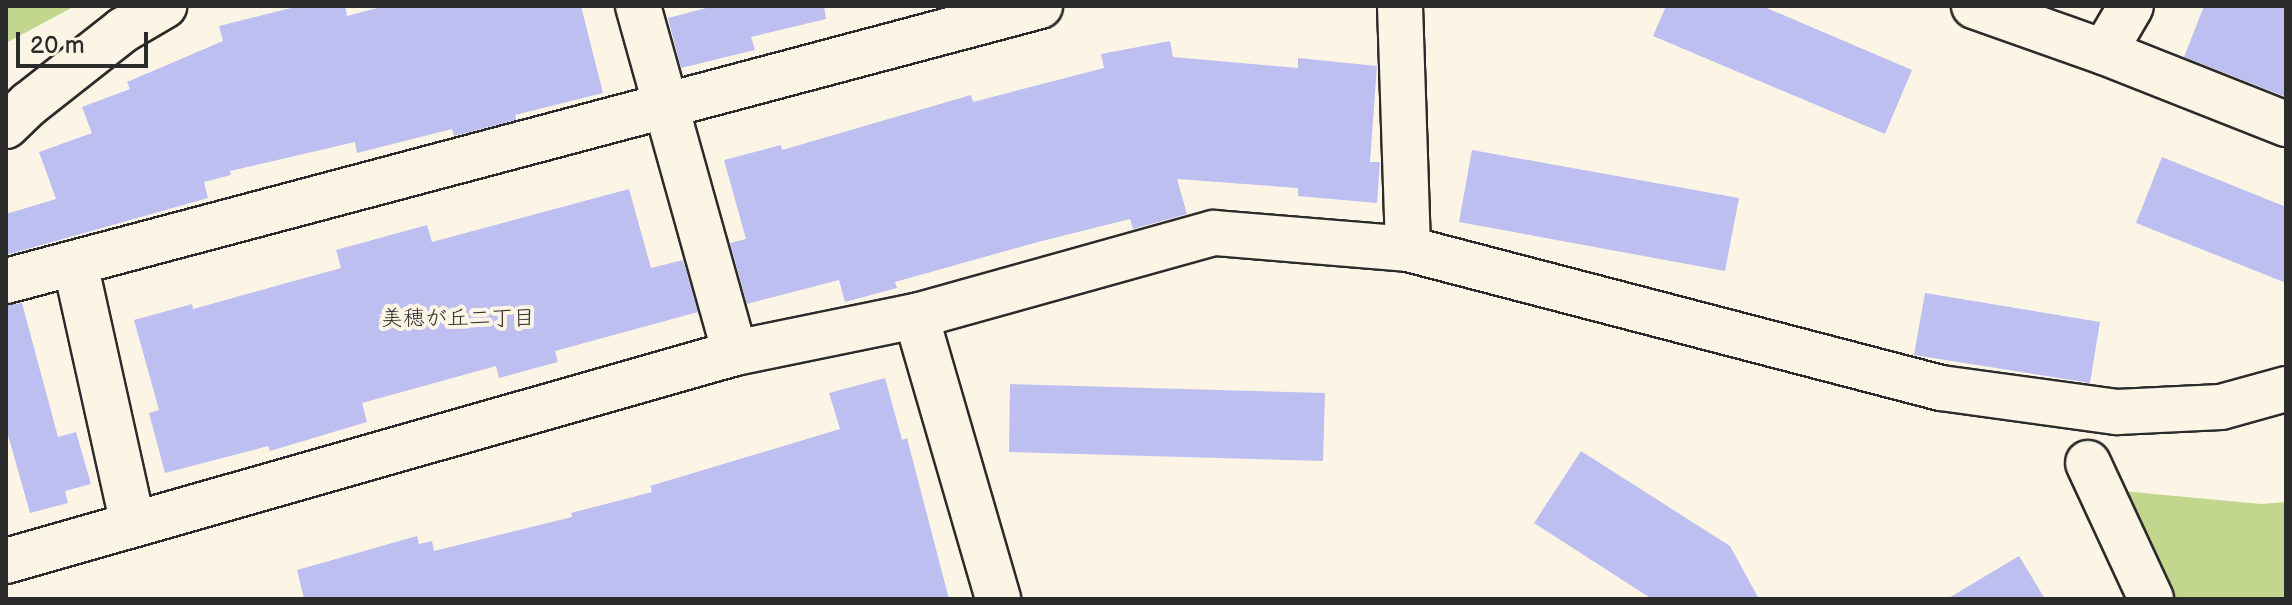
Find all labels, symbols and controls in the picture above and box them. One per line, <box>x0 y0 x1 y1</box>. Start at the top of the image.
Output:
scale bar <box>20 16 152 66</box>
text: 20 m <box>30 31 85 60</box>
district label: 美穂が丘二丁目 <box>381 306 535 332</box>

